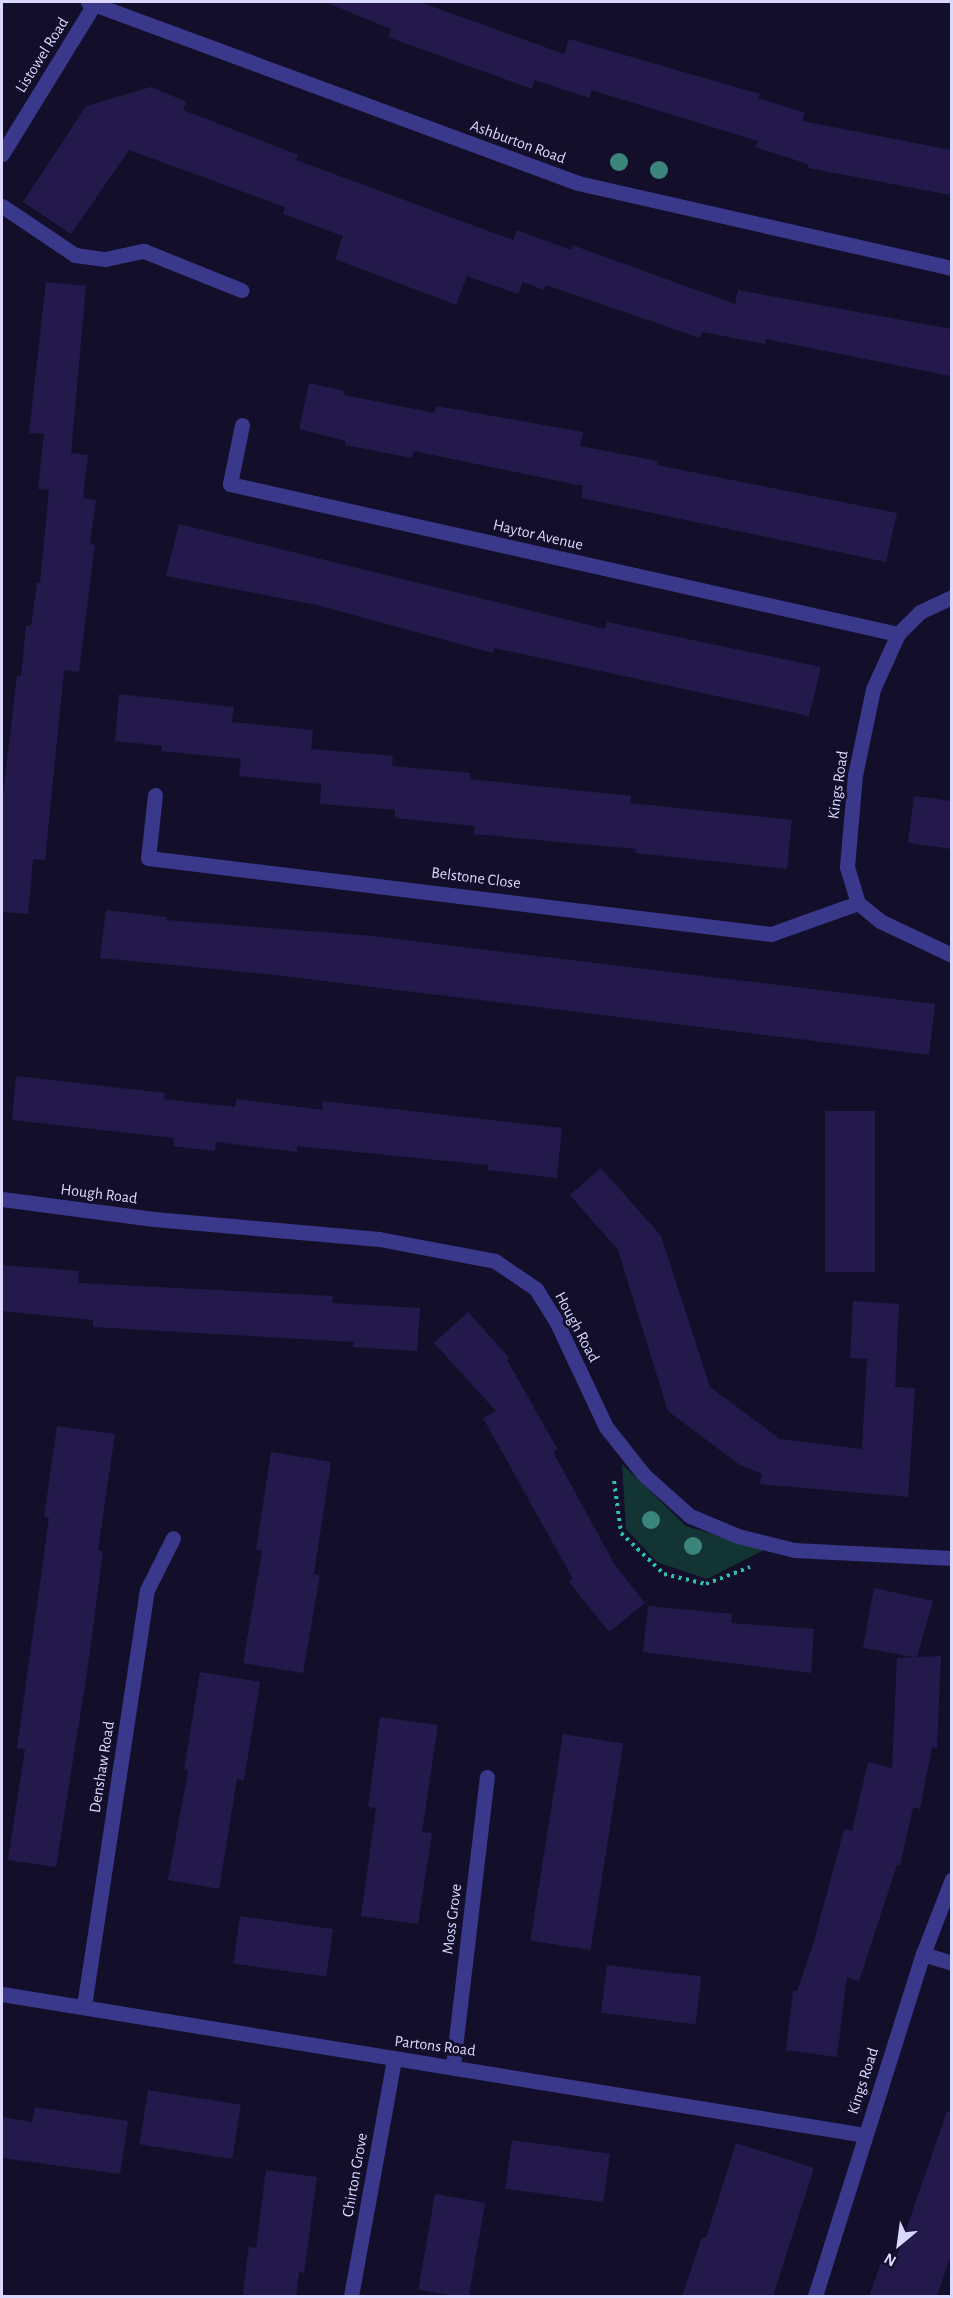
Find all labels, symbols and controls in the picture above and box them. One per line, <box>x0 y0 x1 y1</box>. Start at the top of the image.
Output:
street label: Listowel Road <box>11 14 73 96</box>
street label: Ashburton Road <box>468 116 568 168</box>
street label: Haytor Avenue <box>491 515 585 555</box>
street label: Kings Road <box>824 749 852 821</box>
street label: Belstone Close <box>430 863 522 893</box>
street label: Hough Road <box>60 1180 138 1208</box>
street label: Hough Road <box>550 1288 604 1366</box>
street label: Denshaw Road <box>85 1720 119 1814</box>
street label: Moss Grove <box>438 1883 466 1955</box>
street label: Partons Road <box>393 2032 477 2060</box>
street label: Kings Road <box>843 2045 883 2117</box>
street label: Chirton Grove <box>338 2131 372 2219</box>
north arrow <box>869 2214 929 2274</box>
text: N <box>882 2250 899 2269</box>

